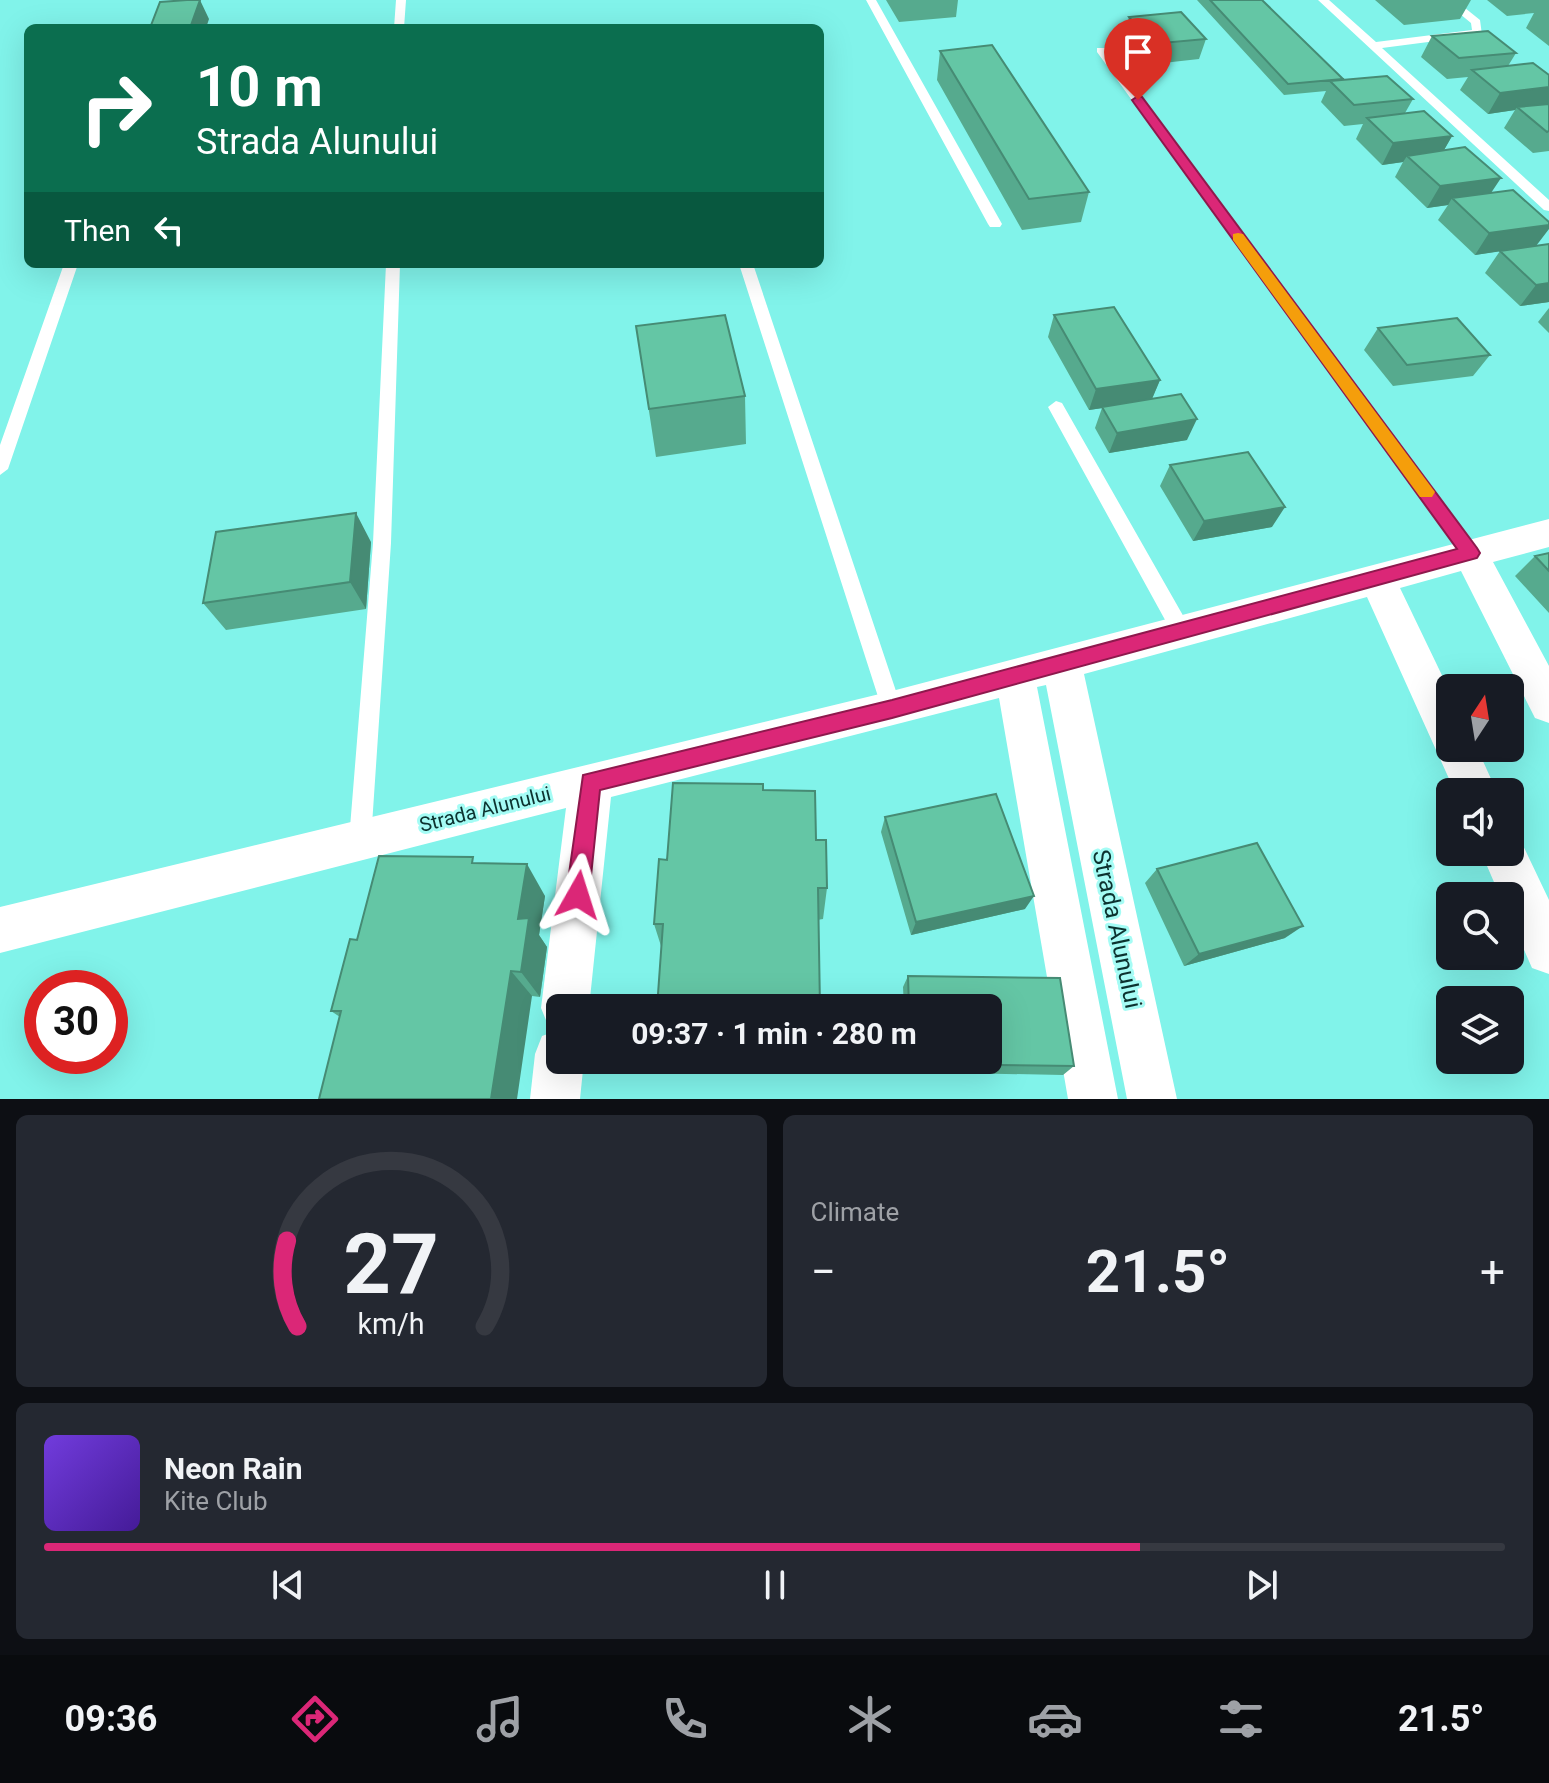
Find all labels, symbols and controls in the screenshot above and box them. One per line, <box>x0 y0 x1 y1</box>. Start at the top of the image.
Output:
pin <box>1104 18 1172 100</box>
icon: arrive <box>1116 30 1160 74</box>
text: 10 m <box>196 54 323 120</box>
icon: right <box>64 56 168 160</box>
text: Strada Alunului <box>196 121 438 163</box>
icon: left <box>147 208 191 252</box>
text: Then <box>64 213 131 248</box>
north arrow <box>1436 674 1524 762</box>
map controls <box>1436 674 1524 1074</box>
button: sound <box>1436 778 1524 866</box>
street label: Strada Alunului <box>417 781 553 837</box>
street label: Strada Alunului <box>1087 847 1147 1011</box>
position arrow <box>536 853 620 937</box>
button: search <box>1436 882 1524 970</box>
speed limit sign: 30 <box>24 970 128 1074</box>
button: layers <box>1436 986 1524 1074</box>
text: 09:37 · 1 min · 280 m <box>631 1016 917 1051</box>
text: Climate <box>811 1197 899 1227</box>
text: 27 <box>344 1216 439 1313</box>
text: 21.5° <box>1086 1236 1230 1307</box>
text: − <box>811 1246 836 1298</box>
text: + <box>1480 1246 1505 1298</box>
text: km/h <box>358 1307 425 1341</box>
text: Neon Rain <box>164 1451 303 1486</box>
text: Kite Club <box>164 1486 268 1516</box>
icon: previous <box>266 1563 310 1607</box>
icon: pause <box>753 1563 797 1607</box>
icon: next <box>1240 1563 1284 1607</box>
icon: directions <box>287 1691 343 1747</box>
icon: music <box>472 1691 528 1747</box>
icon: phone <box>657 1691 713 1747</box>
icon: climate <box>842 1691 898 1747</box>
icon: car <box>1027 1691 1083 1747</box>
icon: filters <box>1213 1691 1269 1747</box>
text: 09:36 <box>65 1698 157 1740</box>
text: 21.5° <box>1398 1698 1484 1740</box>

